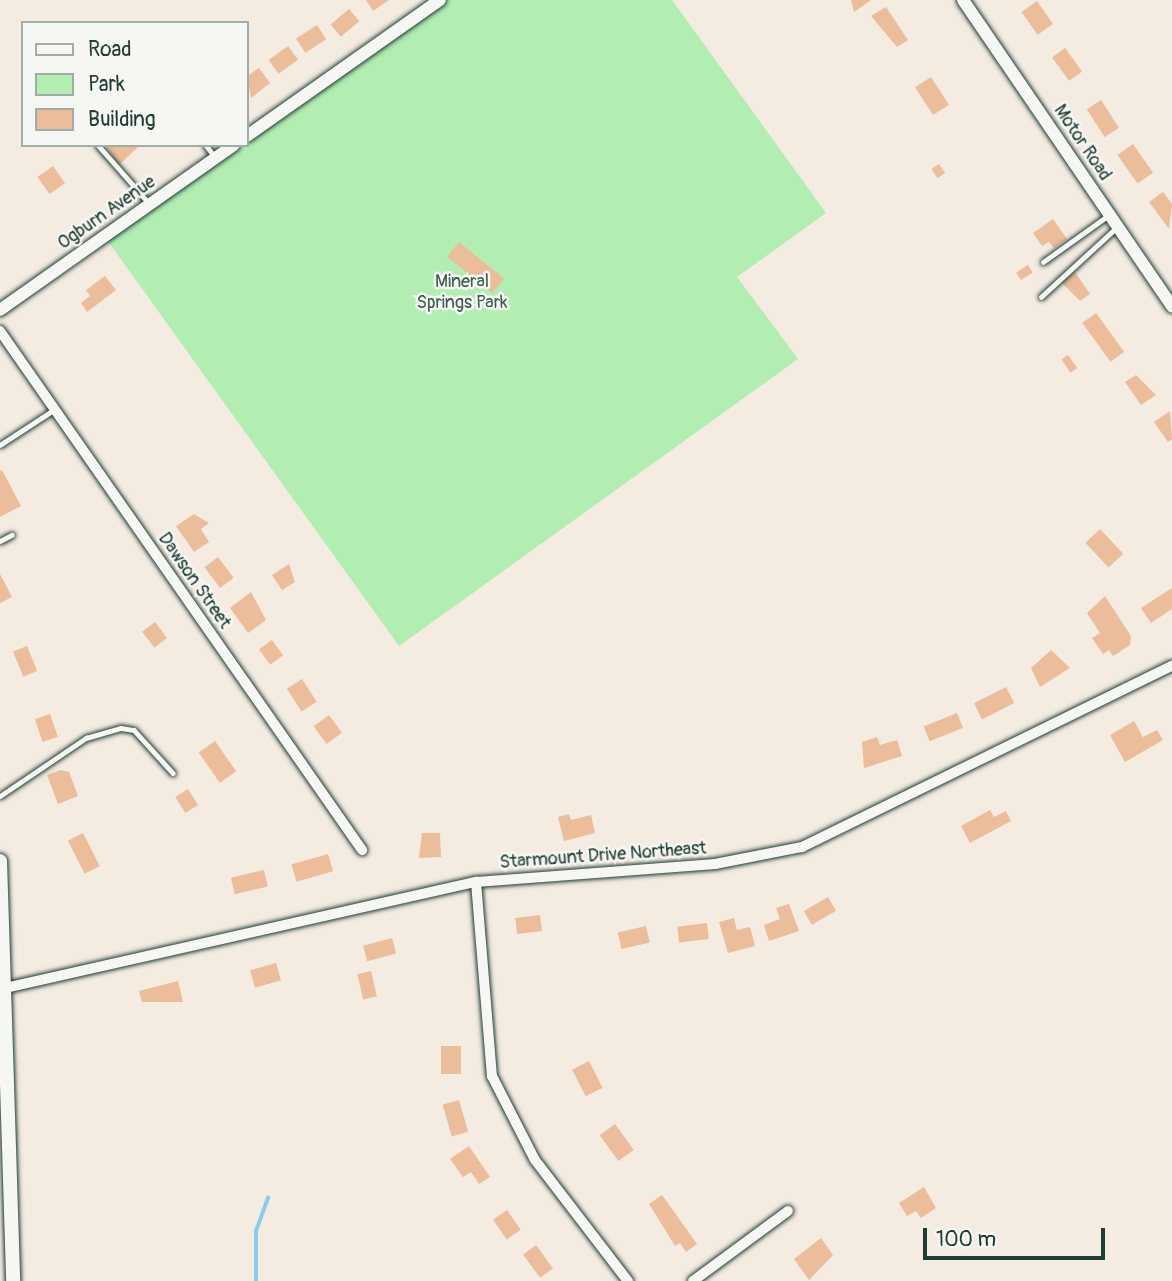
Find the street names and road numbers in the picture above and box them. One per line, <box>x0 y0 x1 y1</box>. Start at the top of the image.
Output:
street label: Motor Road <box>1049 101 1115 185</box>
street label: Ogburn Avenue <box>54 171 160 255</box>
street label: Dawson Street <box>153 529 235 633</box>
street label: Starmount Drive Northeast <box>499 838 707 874</box>

